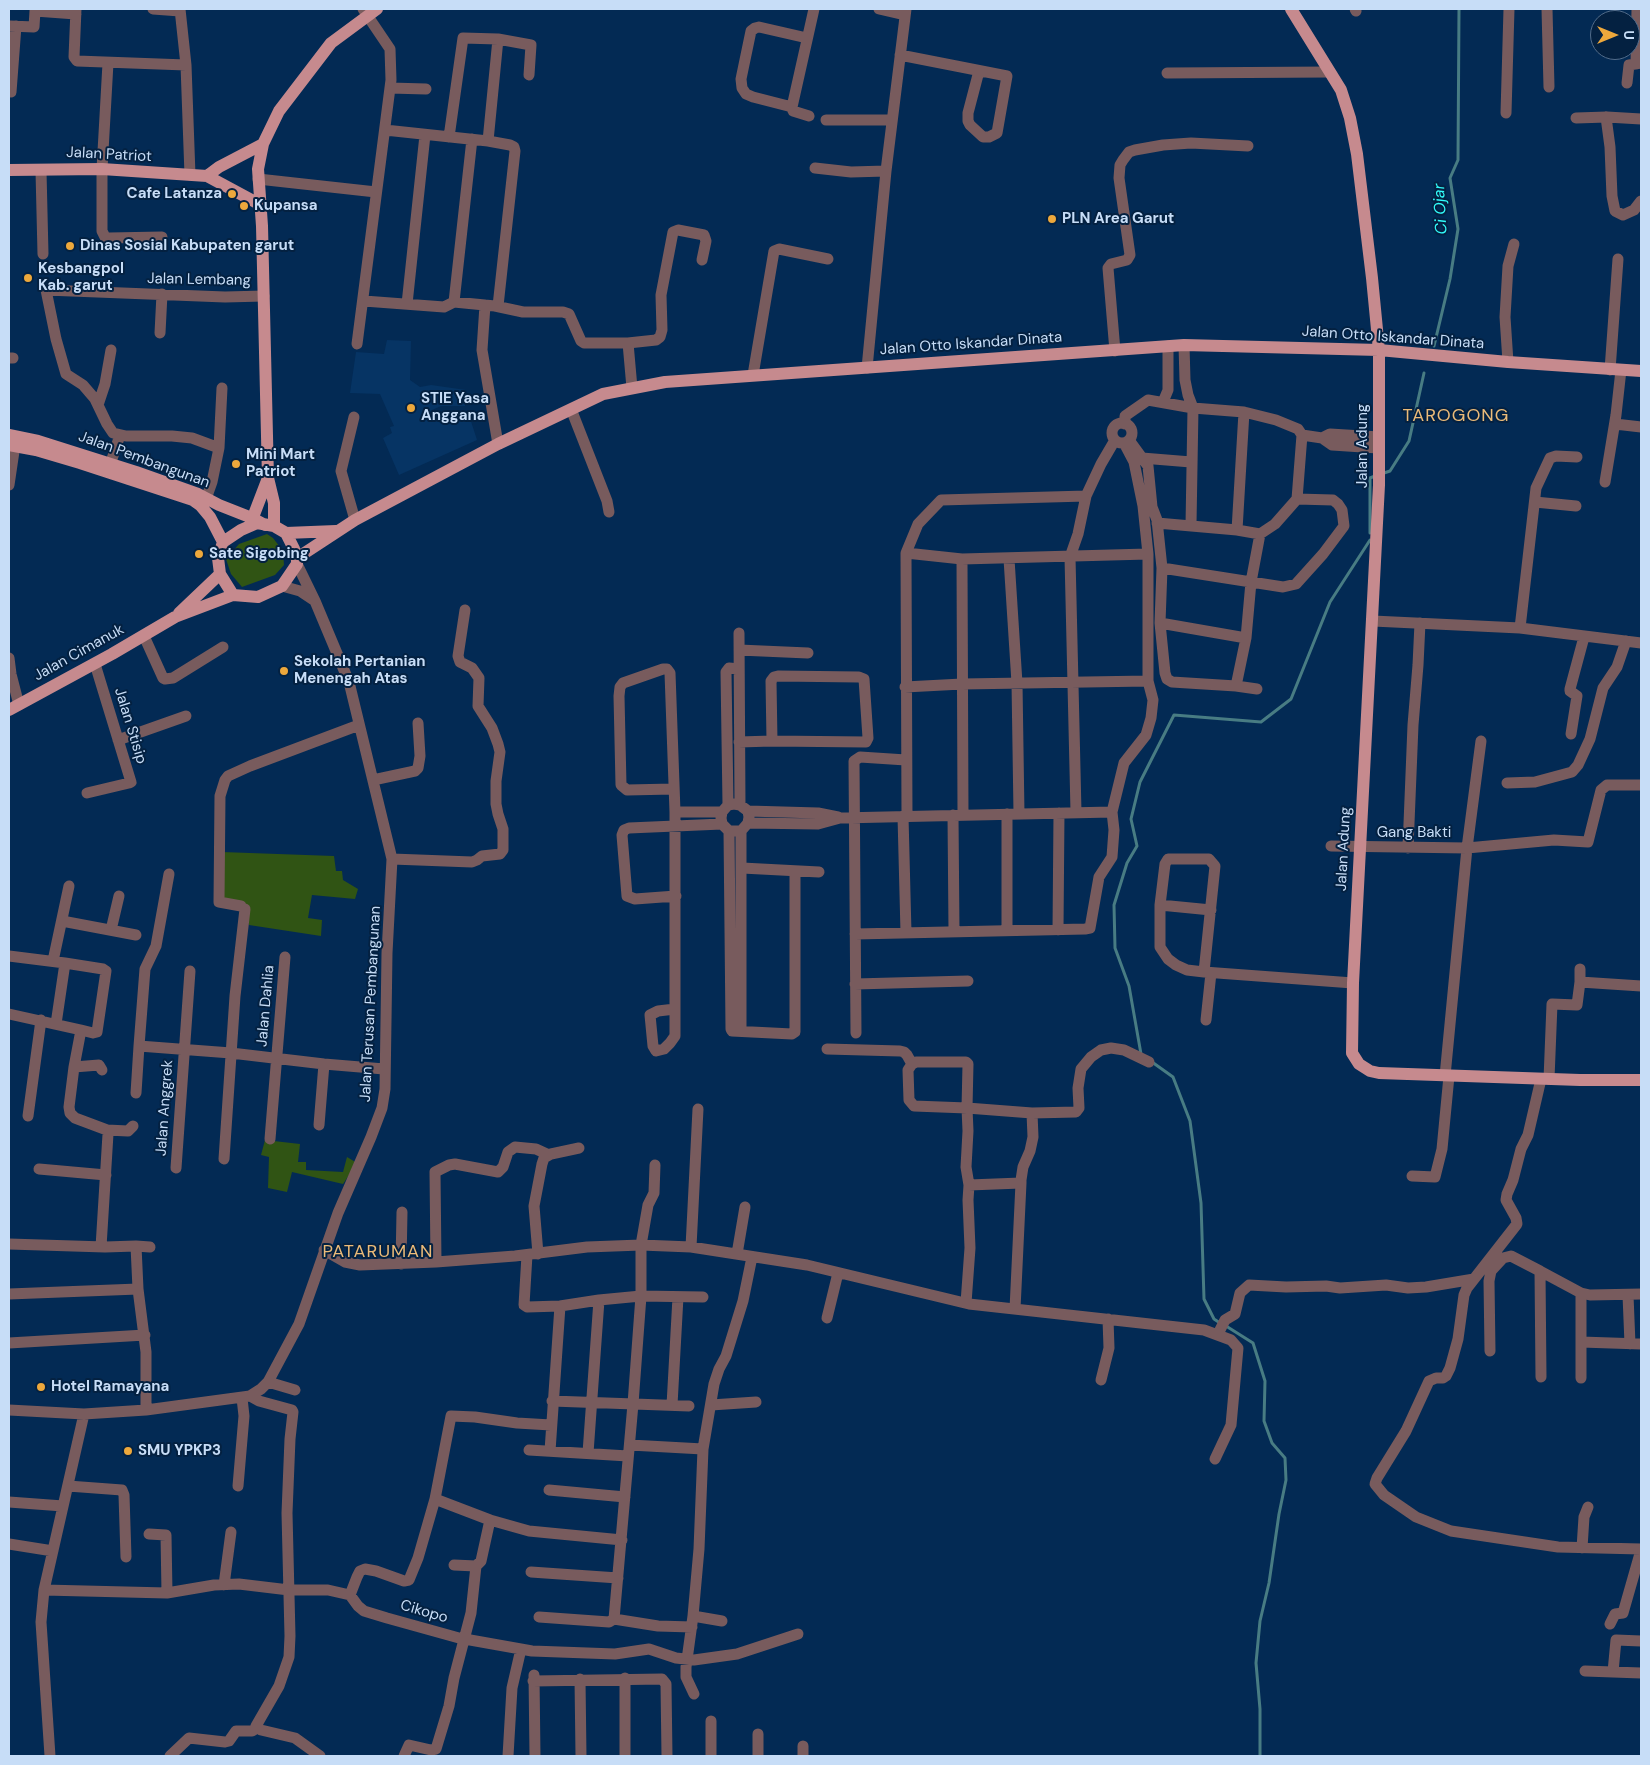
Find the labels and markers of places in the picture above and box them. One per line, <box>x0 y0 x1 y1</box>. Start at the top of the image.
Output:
place label: Cafe Latanza <box>127 185 222 203</box>
marker: Cafe Latanza <box>226 188 238 200</box>
place label: Kupansa <box>254 197 318 215</box>
marker: Kupansa <box>238 200 250 212</box>
place label: PLN Area Garut <box>1062 210 1174 228</box>
marker: PLN Area Garut <box>1046 213 1058 225</box>
place label: Dinas Sosial Kabupaten garut <box>80 237 294 255</box>
marker: Dinas Sosial Kabupaten garut <box>64 240 76 252</box>
place label: Kesbangpol Kab. garut <box>38 260 124 295</box>
marker: Kesbangpol Kab. garut <box>22 272 34 284</box>
place label: STIE Yasa Anggana <box>421 390 489 425</box>
marker: STIE Yasa Anggana <box>405 402 417 414</box>
place label: Mini Mart Patriot <box>246 446 315 481</box>
marker: Mini Mart Patriot <box>230 458 242 470</box>
place label: Sate Sigobing <box>209 545 309 563</box>
marker: Sate Sigobing <box>193 548 205 560</box>
place label: Sekolah Pertanian Menengah Atas <box>294 653 426 688</box>
marker: Sekolah Pertanian Menengah Atas <box>278 665 290 677</box>
place label: Hotel Ramayana <box>51 1378 169 1396</box>
marker: Hotel Ramayana <box>35 1381 47 1393</box>
place label: SMU YPKP3 <box>138 1442 221 1460</box>
marker: SMU YPKP3 <box>122 1445 134 1457</box>

